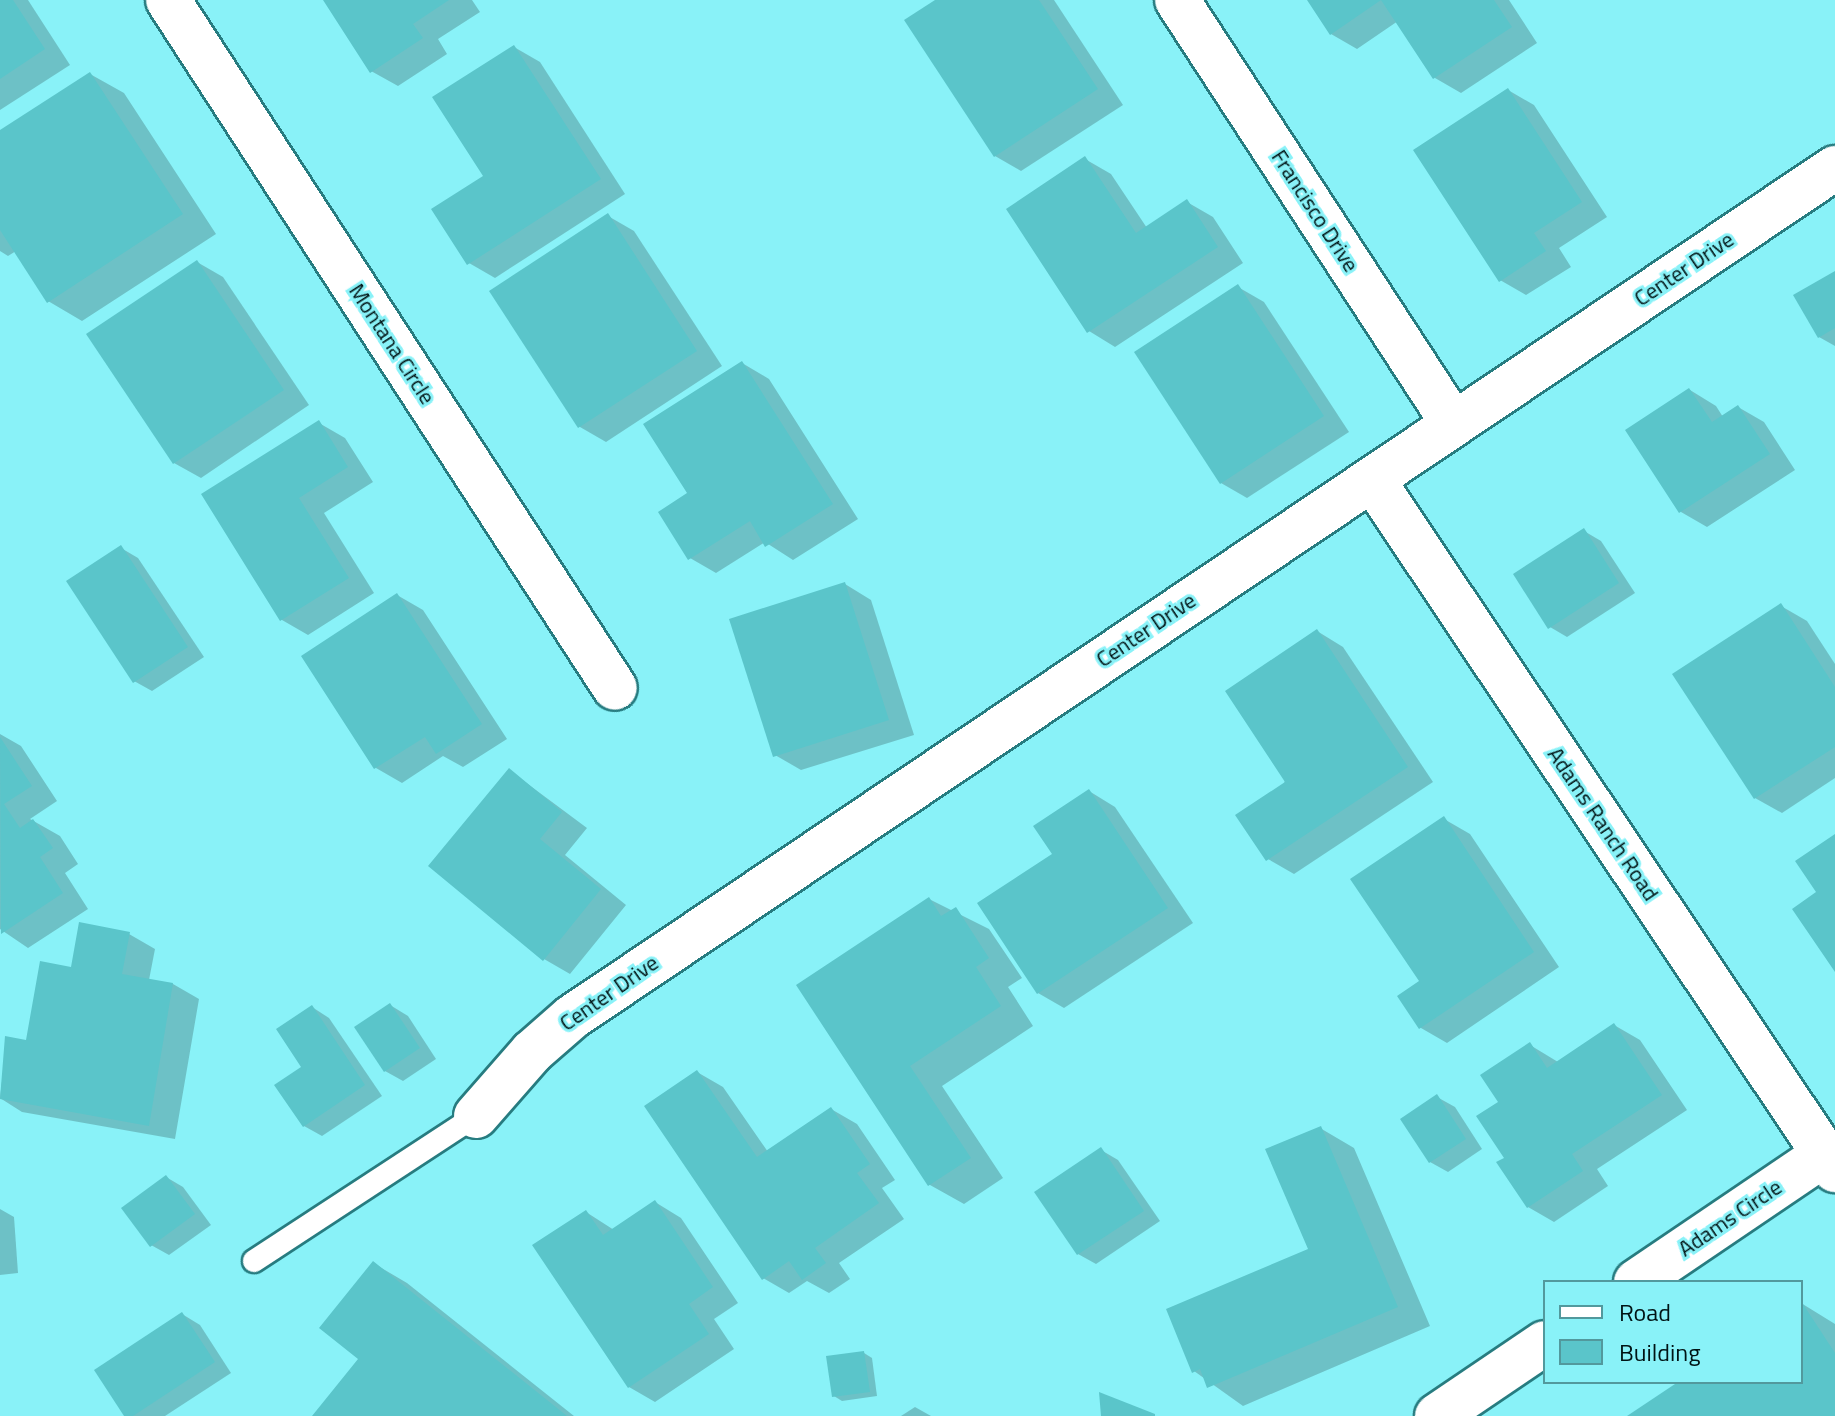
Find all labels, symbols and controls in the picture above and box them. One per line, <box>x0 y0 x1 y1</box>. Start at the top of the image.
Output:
street label: Francisco Drive <box>1266 145 1364 277</box>
street label: Center Drive <box>1629 226 1739 312</box>
street label: Montana Circle <box>343 279 441 409</box>
street label: Center Drive <box>1091 587 1201 673</box>
street label: Adams Ranch Road <box>1542 742 1664 906</box>
street label: Center Drive <box>555 949 663 1037</box>
street label: Adams Circle <box>1673 1174 1787 1262</box>
legend <box>1543 1280 1803 1384</box>
text: Road <box>1619 1294 1671 1330</box>
text: Building <box>1619 1334 1701 1370</box>

